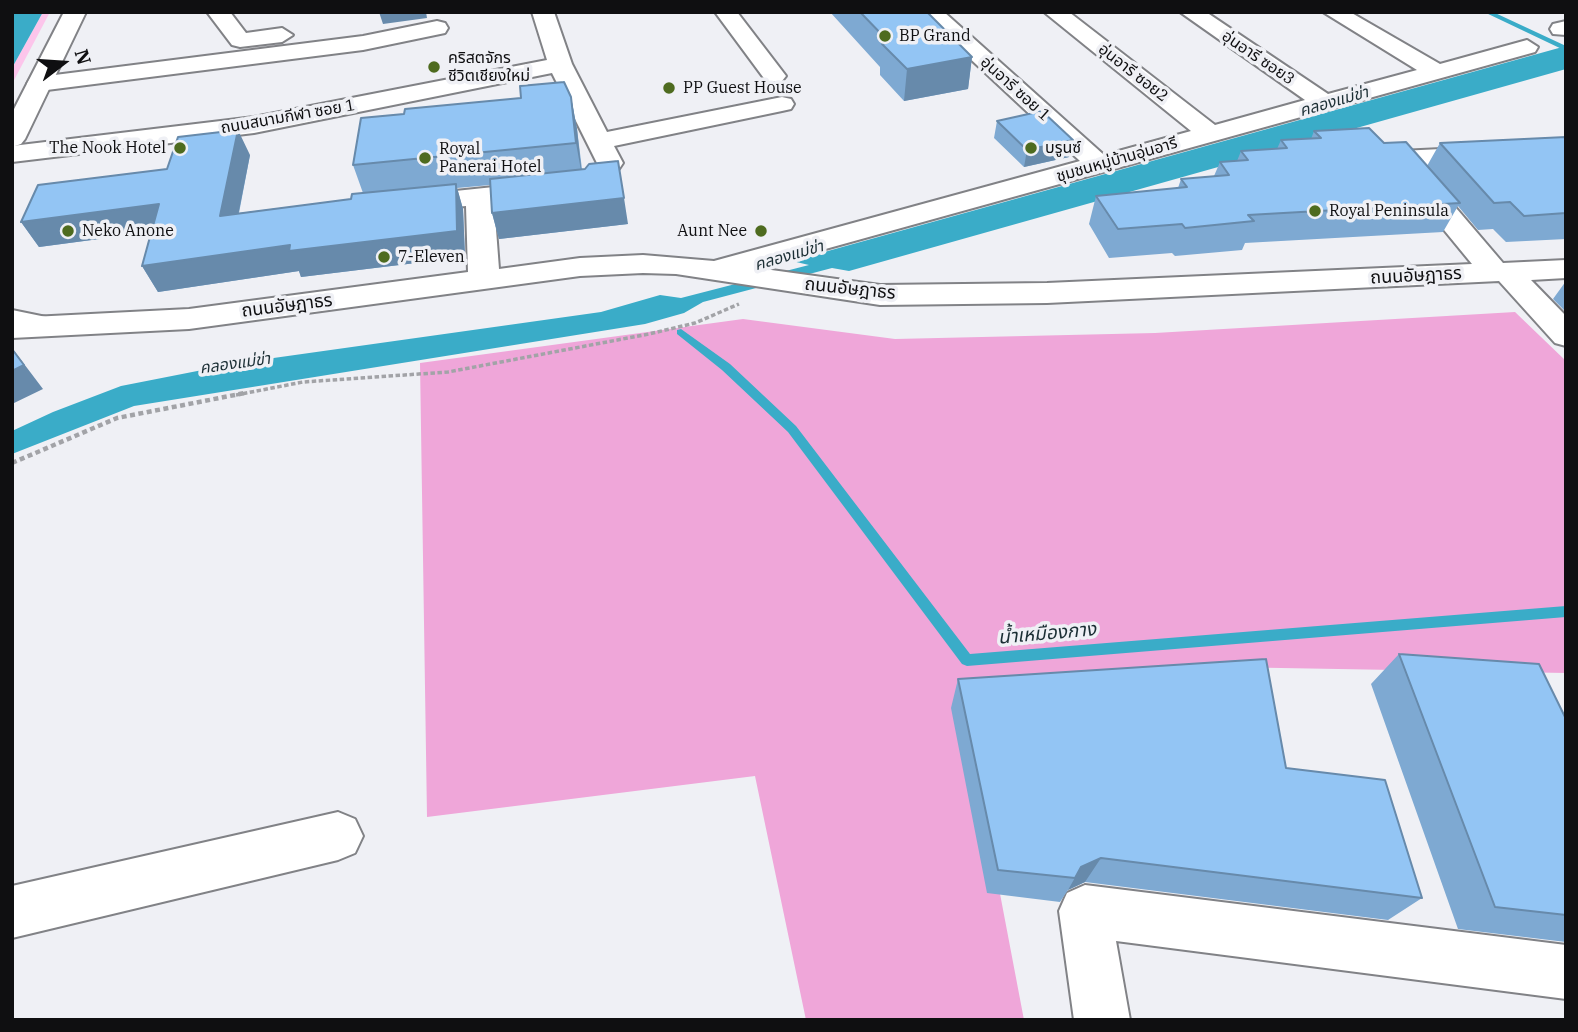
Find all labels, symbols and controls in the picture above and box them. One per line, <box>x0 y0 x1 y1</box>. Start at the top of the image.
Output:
place label: BP Grand <box>899 26 971 46</box>
street label: อุ่นอารี ซอย3 <box>1218 27 1298 89</box>
north arrow <box>28 28 98 98</box>
marker: BP Grand <box>877 28 893 44</box>
street label: อุ่นอารี ซอย2 <box>1094 40 1172 106</box>
text: N <box>69 46 97 68</box>
place label: คริสตจักร ชีวิตเชียงใหม่ <box>448 48 530 86</box>
street label: อุ่นอารี ซอย 1 <box>976 53 1054 125</box>
marker: คริสตจักร ชีวิตเชียงใหม่ <box>426 59 442 75</box>
place label: PP Guest House <box>683 78 802 98</box>
marker: PP Guest House <box>661 80 677 96</box>
water label: คลองแม่ข่า <box>1297 83 1371 121</box>
street label: ถนนสนามกีฬา ซอย 1 <box>219 96 357 138</box>
street label: ชุมชนหมู่บ้านอุ่นอารี <box>1054 134 1180 186</box>
place label: The Nook Hotel <box>49 138 166 158</box>
place label: บรูนซ์ <box>1045 138 1081 158</box>
place label: Royal Panerai Hotel <box>439 139 542 177</box>
marker: The Nook Hotel <box>172 140 188 156</box>
marker: บรูนซ์ <box>1023 140 1039 156</box>
marker: Royal Panerai Hotel <box>417 150 433 166</box>
place label: Royal Peninsula <box>1329 201 1449 221</box>
marker: Royal Peninsula <box>1307 203 1323 219</box>
place label: Neko Anone <box>82 221 174 241</box>
place label: Aunt Nee <box>677 221 747 241</box>
marker: Neko Anone <box>60 223 76 239</box>
marker: Aunt Nee <box>753 223 769 239</box>
water label: คลองแม่ข่า <box>752 237 826 275</box>
place label: 7-Eleven <box>398 247 465 267</box>
marker: 7-Eleven <box>376 249 392 265</box>
street label: ถนนอัษฎาธร <box>1370 263 1462 289</box>
street label: ถนนอัษฎาธร <box>803 273 897 305</box>
street label: ถนนอัษฎาธร <box>240 290 334 322</box>
water label: คลองแม่ข่า <box>199 350 271 378</box>
water label: น้ำเหมืองกาง <box>997 618 1097 650</box>

